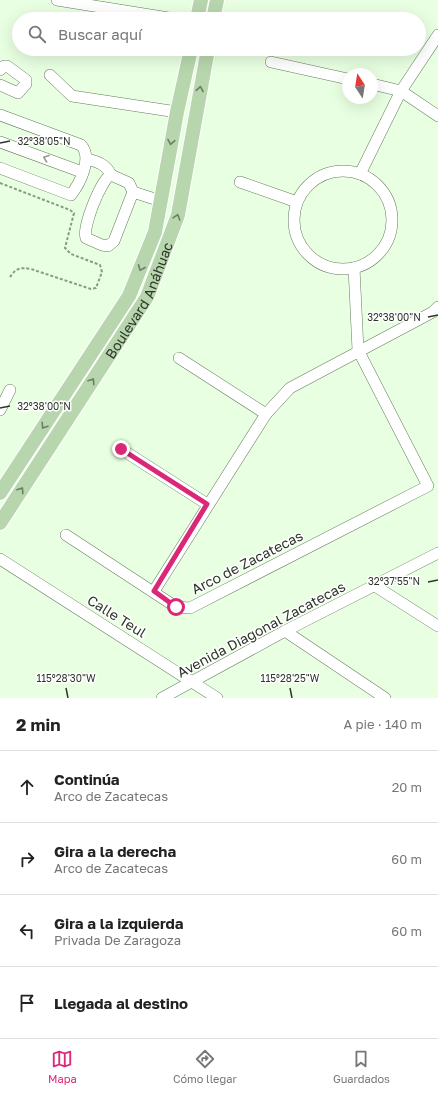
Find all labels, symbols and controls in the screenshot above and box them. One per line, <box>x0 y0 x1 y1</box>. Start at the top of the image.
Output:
search box <box>12 12 426 56</box>
icon: search <box>26 23 48 45</box>
text: Buscar aquí <box>58 25 142 43</box>
north arrow <box>342 68 378 104</box>
one-way arrow <box>196 86 204 92</box>
text: 32°38'05"N <box>17 135 71 147</box>
one-way arrow <box>168 139 176 145</box>
one-way arrow <box>42 155 49 163</box>
one-way arrow <box>172 213 181 220</box>
street label: Boulevard Anáhuac <box>101 239 176 362</box>
one-way arrow <box>137 264 145 271</box>
text: 32°38'00"N <box>367 311 421 323</box>
one-way arrow <box>87 378 95 385</box>
text: 32°38'00"N <box>17 400 71 412</box>
one-way arrow <box>41 422 49 429</box>
route end <box>112 440 130 458</box>
one-way arrow <box>16 487 24 494</box>
street label: Arco de Zacatecas <box>188 527 306 597</box>
text: 32°37'55"N <box>368 575 420 587</box>
street label: Avenida Diagonal Zacatecas <box>174 577 348 681</box>
street label: Calle Teul <box>84 591 150 641</box>
route start <box>167 598 185 616</box>
text: 115°28'30"W <box>36 672 96 684</box>
text: 115°28'25"W <box>261 672 320 684</box>
text: 2 min <box>16 714 60 735</box>
text: A pie · 140 m <box>344 716 422 732</box>
text: Continúa <box>54 770 120 788</box>
icon: ahead <box>16 776 38 798</box>
text: 20 m <box>392 779 422 795</box>
text: Arco de Zacatecas <box>54 788 168 804</box>
text: Gira a la derecha <box>54 842 176 860</box>
icon: right <box>16 848 38 870</box>
text: 60 m <box>391 851 422 867</box>
text: Arco de Zacatecas <box>54 860 168 876</box>
text: Gira a la izquierda <box>54 914 184 932</box>
icon: left <box>16 920 38 942</box>
text: 60 m <box>391 923 422 939</box>
text: Privada De Zaragoza <box>54 932 181 948</box>
icon: arrive <box>16 992 38 1014</box>
text: Llegada al destino <box>54 994 188 1012</box>
tab: Mapa <box>48 1048 77 1085</box>
tab: Cómo llegar <box>173 1048 237 1085</box>
tab: Guardados <box>333 1048 390 1085</box>

